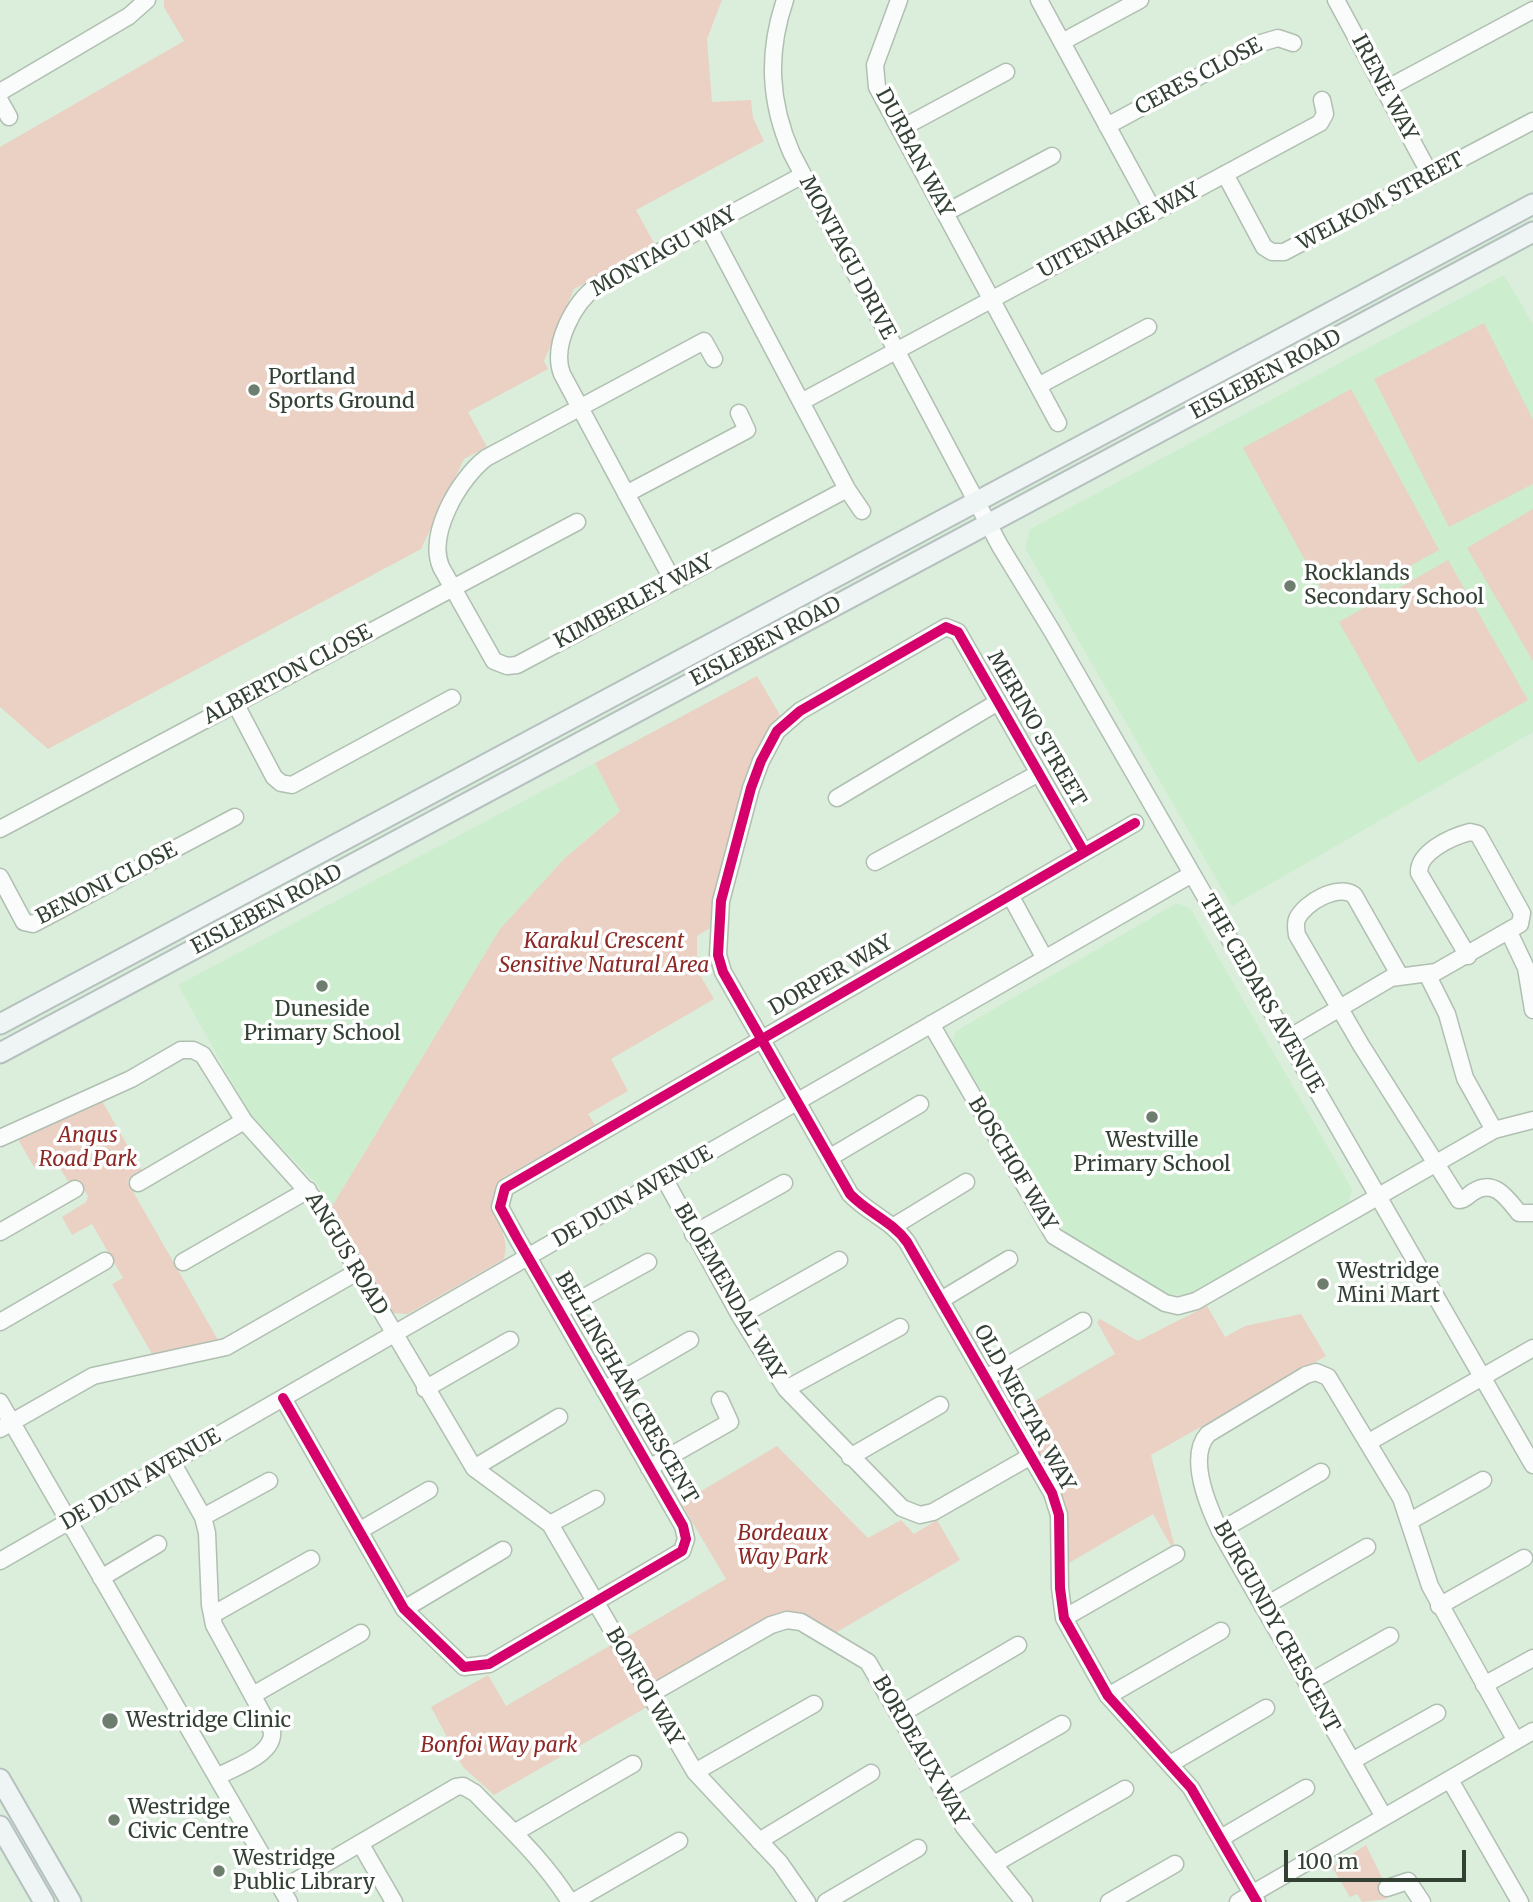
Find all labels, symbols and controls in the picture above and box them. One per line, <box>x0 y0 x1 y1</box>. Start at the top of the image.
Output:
street label: IRENE WAY <box>1346 31 1422 145</box>
street label: CERES CLOSE <box>1131 33 1267 121</box>
street label: DURBAN WAY <box>870 84 958 222</box>
street label: WELKOM STREET <box>1293 147 1469 257</box>
street label: MONTAGU DRIVE <box>793 172 901 344</box>
street label: UITENHAGE WAY <box>1034 178 1204 284</box>
street label: MONTAGU WAY <box>587 202 741 302</box>
street label: EISLEBEN ROAD <box>1186 325 1346 425</box>
place label: Portland Sports Ground <box>268 365 415 415</box>
marker: Portland Sports Ground <box>246 382 262 398</box>
street label: KIMBERLEY WAY <box>550 549 718 655</box>
place label: Rocklands Secondary School <box>1304 561 1484 611</box>
marker: Rocklands Secondary School <box>1282 578 1298 594</box>
street label: EISLEBEN ROAD <box>686 592 846 692</box>
street label: ALBERTON CLOSE <box>199 620 377 730</box>
street label: MERINO STREET <box>981 647 1091 811</box>
street label: BENONI CLOSE <box>32 838 182 930</box>
street label: EISLEBEN ROAD <box>187 860 347 960</box>
street label: THE CEDARS AVENUE <box>1194 890 1328 1098</box>
park label: Karakul Crescent Sensitive Natural Area <box>499 929 709 979</box>
street label: DORPER WAY <box>765 931 897 1021</box>
marker: Duneside Primary School <box>314 978 330 994</box>
place label: Duneside Primary School <box>243 997 401 1047</box>
street label: BOSCHOF WAY <box>962 1093 1062 1235</box>
marker: Westville Primary School <box>1144 1109 1160 1125</box>
park label: Angus Road Park <box>39 1123 137 1173</box>
place label: Westville Primary School <box>1073 1128 1231 1178</box>
street label: DE DUIN AVENUE <box>549 1141 717 1253</box>
street label: ANGUS ROAD <box>300 1188 392 1320</box>
street label: BLOEMENDAL WAY <box>668 1199 790 1385</box>
place label: Westridge Mini Mart <box>1337 1259 1440 1309</box>
street label: BELLINGHAM CRESCENT <box>549 1268 703 1508</box>
marker: Westridge Mini Mart <box>1315 1276 1331 1292</box>
street label: OLD NECTAR WAY <box>968 1321 1080 1495</box>
street label: DE DUIN AVENUE <box>57 1424 225 1536</box>
street label: BURGUNDY CRESCENT <box>1207 1517 1345 1737</box>
park label: Bordeaux Way Park <box>738 1521 828 1571</box>
street label: BONFOI WAY <box>600 1623 688 1751</box>
street label: BORDEAUX WAY <box>867 1672 973 1830</box>
place label: Westridge Clinic <box>126 1708 291 1734</box>
marker: Westridge Clinic <box>100 1711 120 1731</box>
park label: Bonfoi Way park <box>421 1733 577 1759</box>
place label: Westridge Civic Centre <box>128 1795 248 1845</box>
marker: Westridge Civic Centre <box>106 1812 122 1828</box>
scale bar <box>1288 1836 1470 1880</box>
place label: Westridge Public Library <box>233 1846 375 1896</box>
text: 100 m <box>1297 1848 1359 1875</box>
marker: Westridge Public Library <box>211 1863 227 1879</box>

